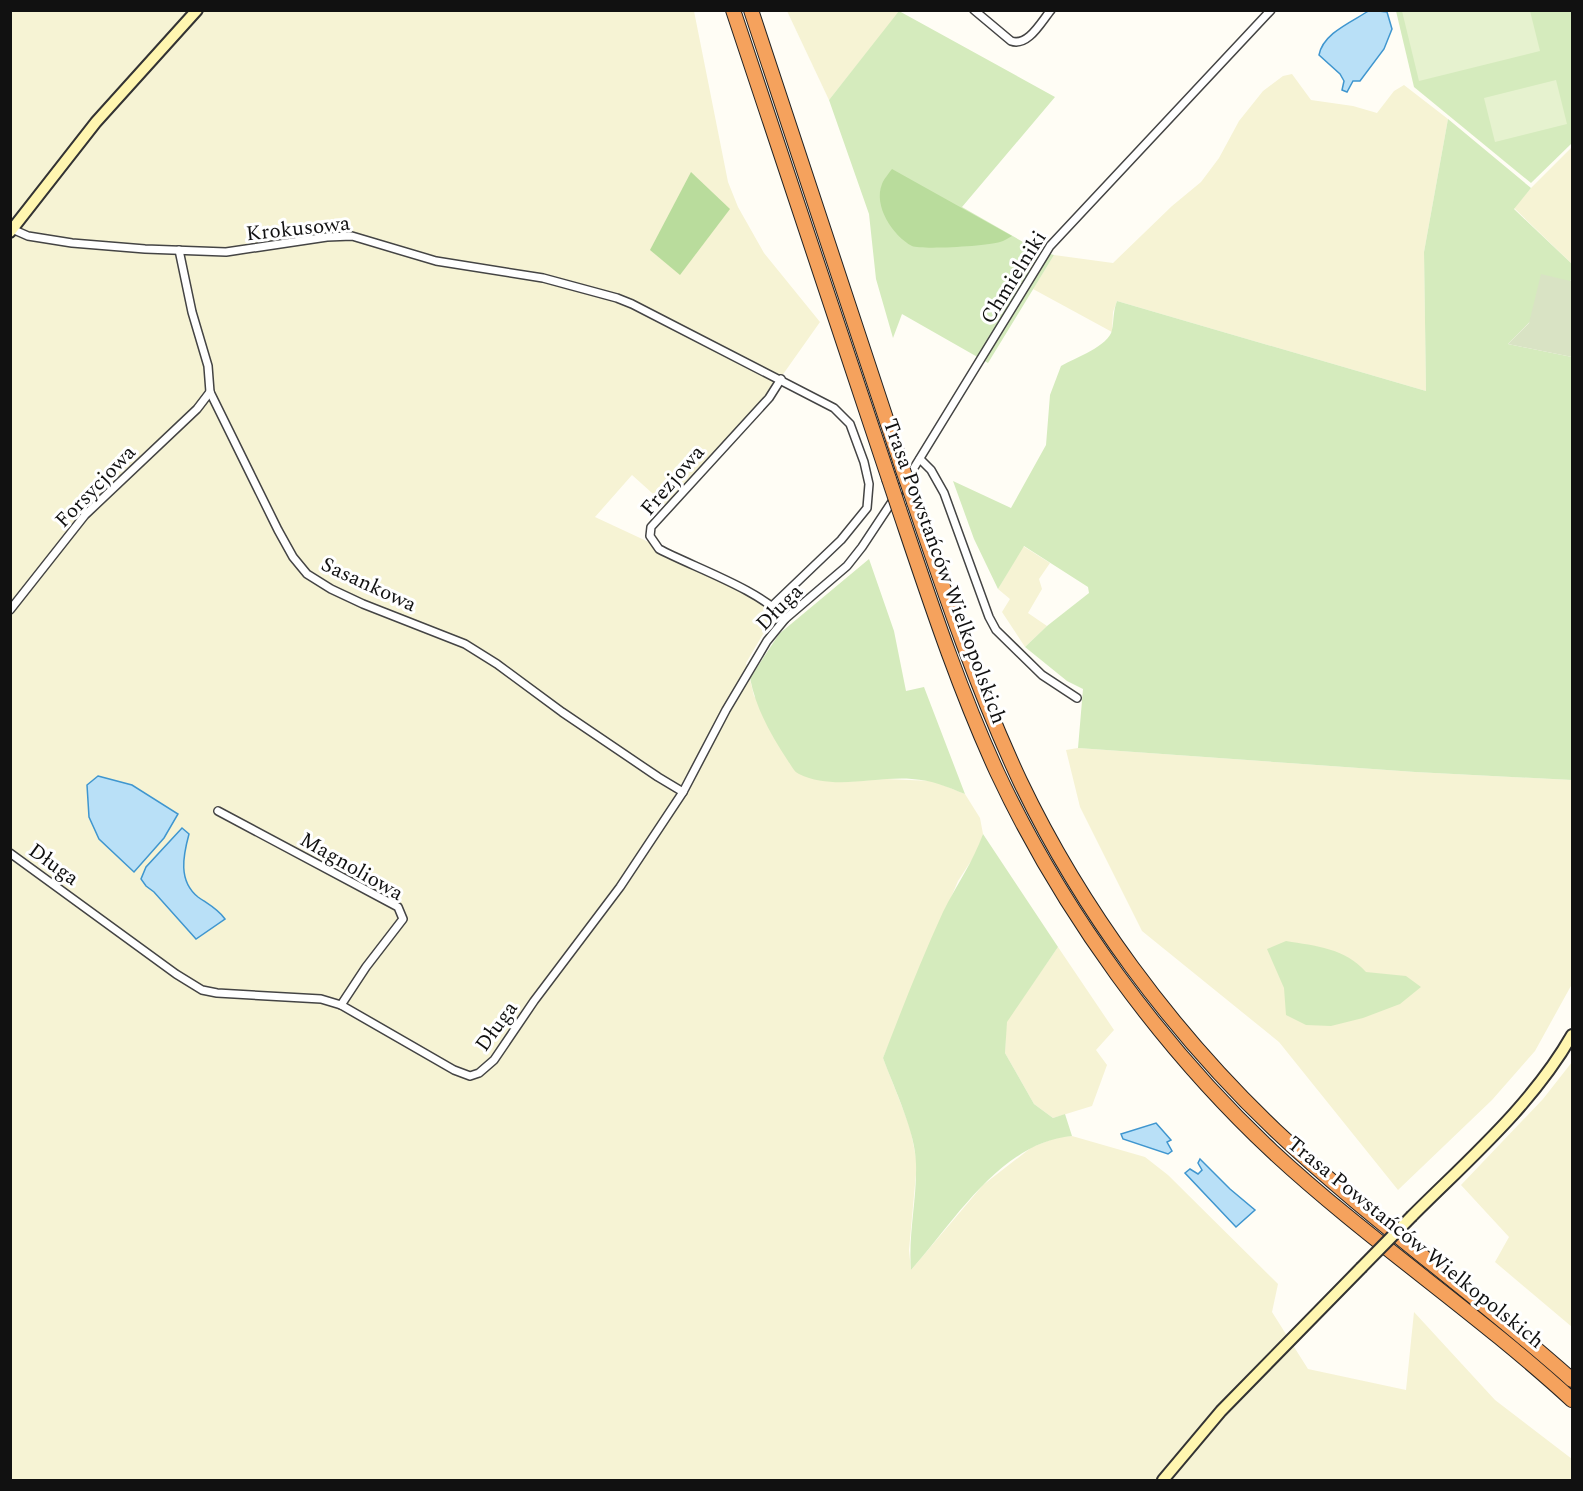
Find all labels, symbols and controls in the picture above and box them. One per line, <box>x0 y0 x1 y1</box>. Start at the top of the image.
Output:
street label: Krokusowa <box>244 208 352 250</box>
street label: Chmielniki <box>972 225 1055 330</box>
street label: Trasa Powstańców Wielkopolskich <box>874 414 1014 729</box>
street label: Forsycjowa <box>48 437 144 536</box>
street label: Frezjowa <box>633 438 713 523</box>
street label: Sasankowa <box>316 549 422 621</box>
street label: Długa <box>749 576 811 639</box>
street label: Magnoliowa <box>294 824 410 910</box>
street label: Długa <box>21 835 86 895</box>
street label: Długa <box>467 994 527 1059</box>
street label: Trasa Powstańców Wielkopolskich <box>1280 1129 1551 1357</box>

